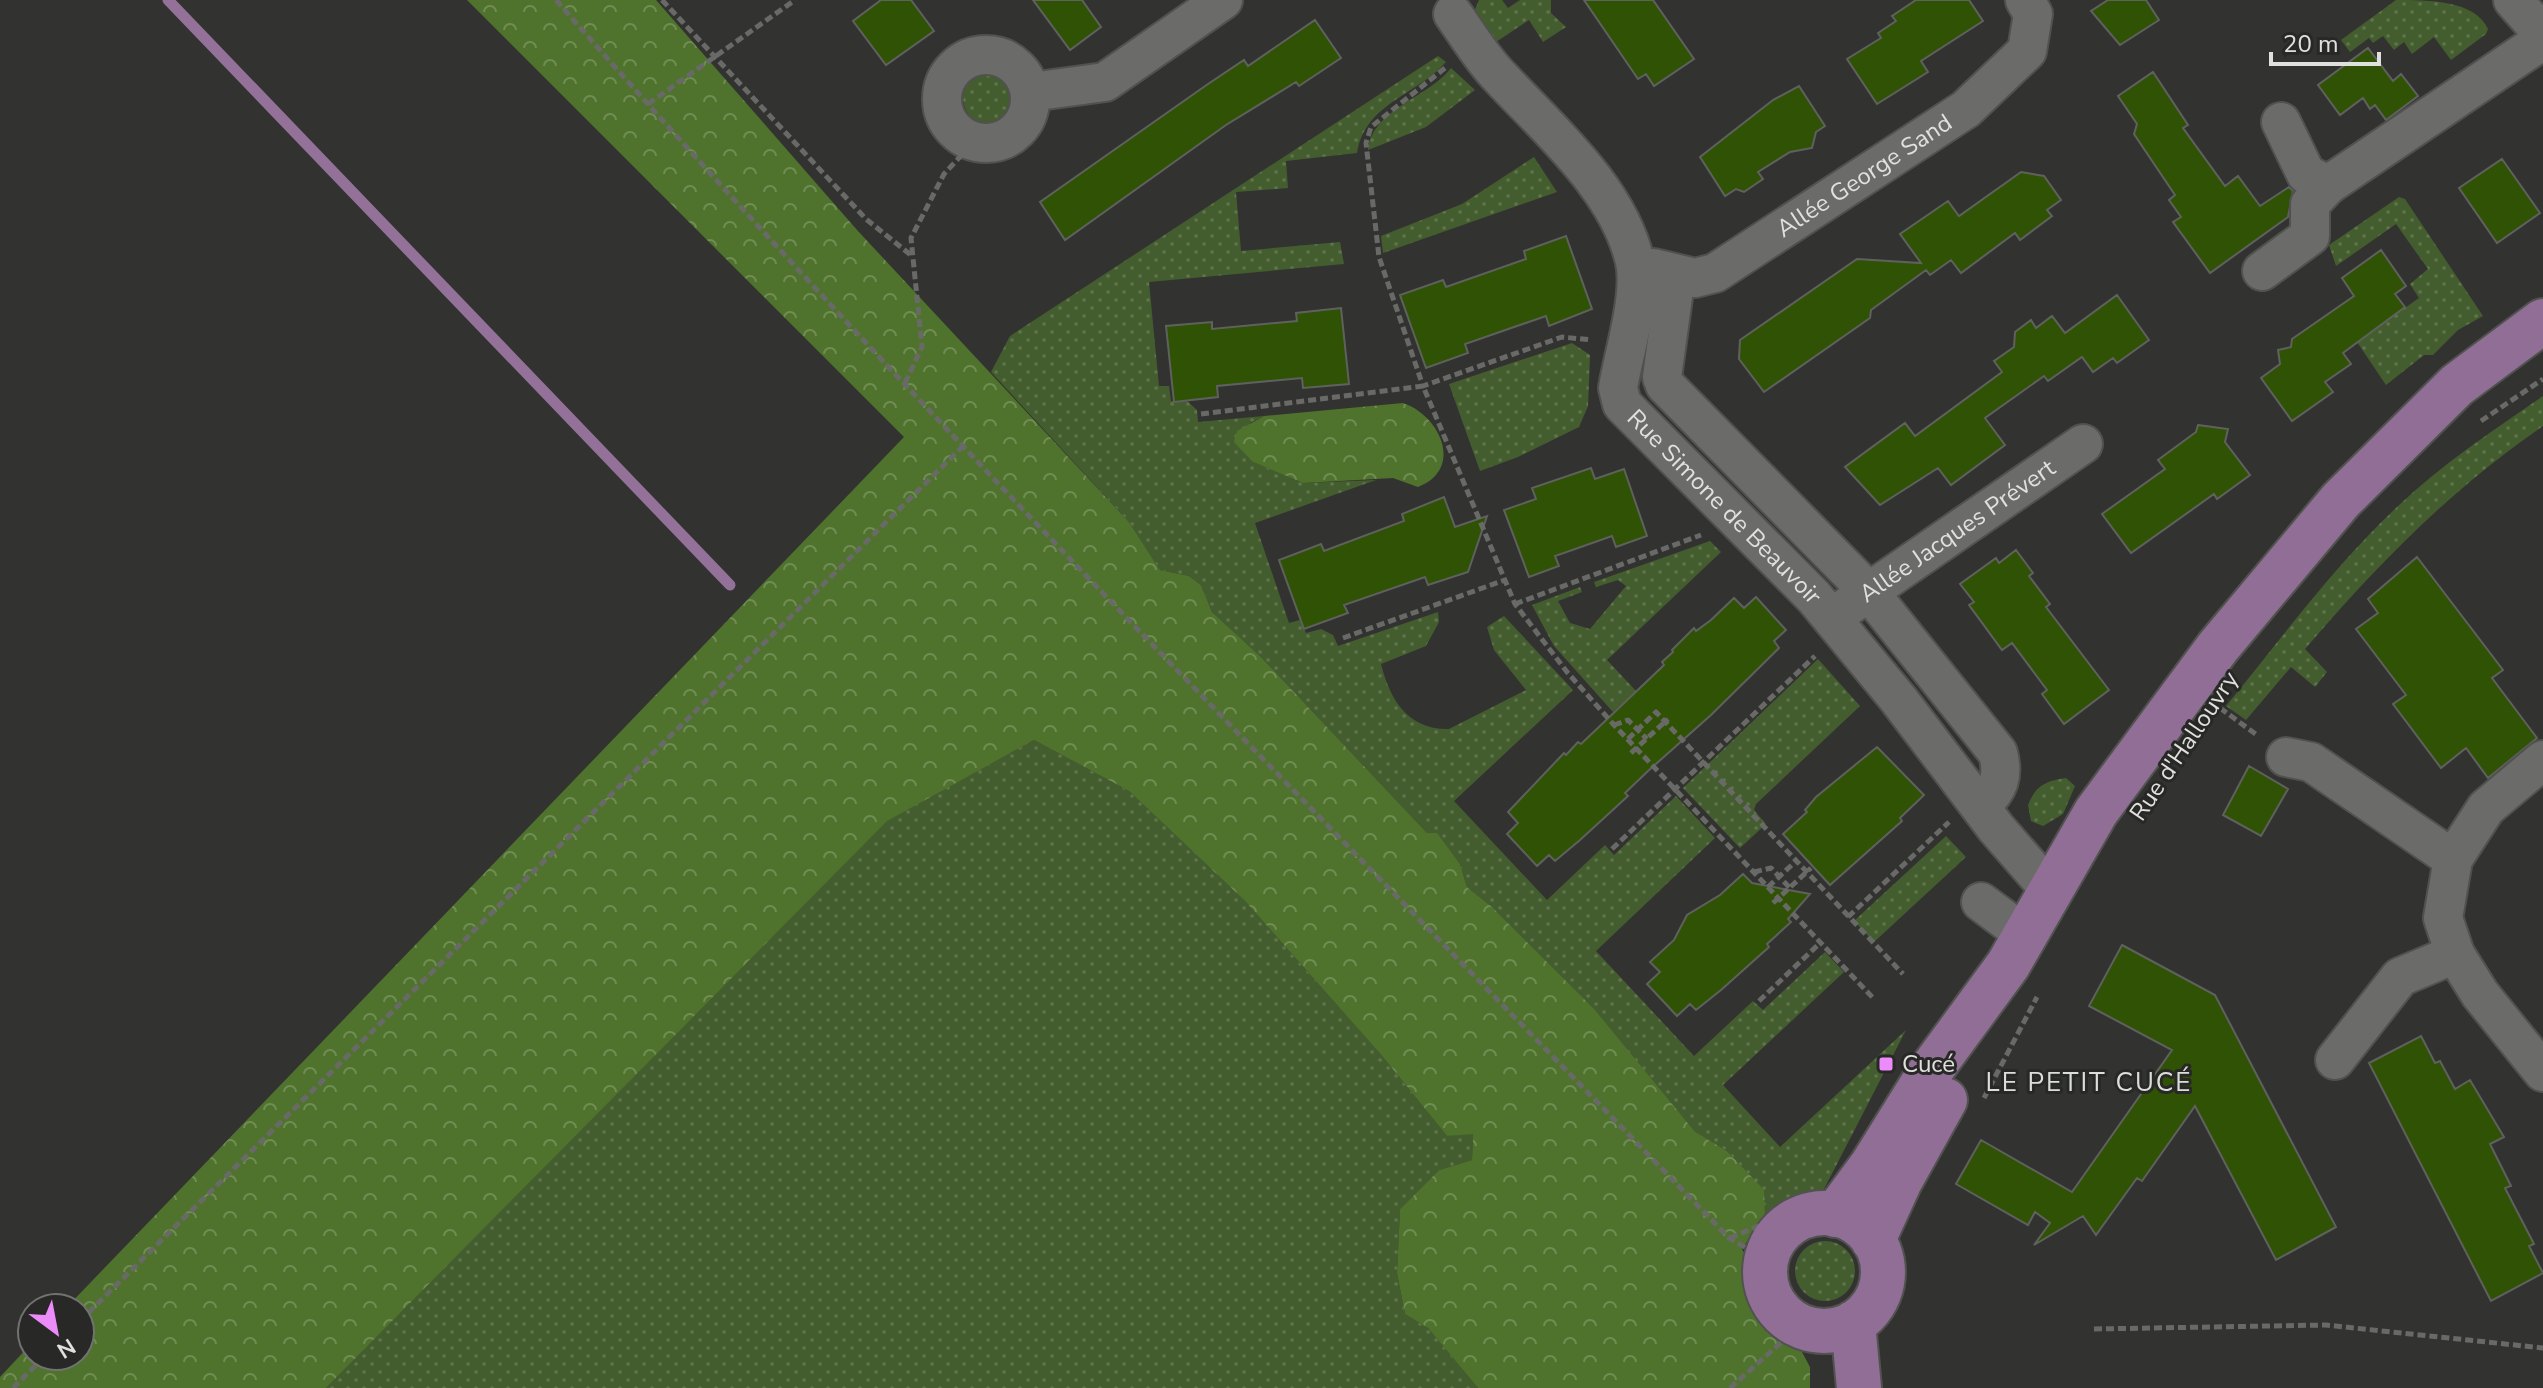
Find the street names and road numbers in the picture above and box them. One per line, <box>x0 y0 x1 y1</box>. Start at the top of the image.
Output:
street label: Allée George Sand <box>1770 106 1958 245</box>
street label: Rue Simone de Beauvoir <box>1620 402 1829 611</box>
street label: Allée Jacques Prévert <box>1853 452 2062 610</box>
street label: Rue d'Hallouvry <box>2122 665 2246 827</box>

